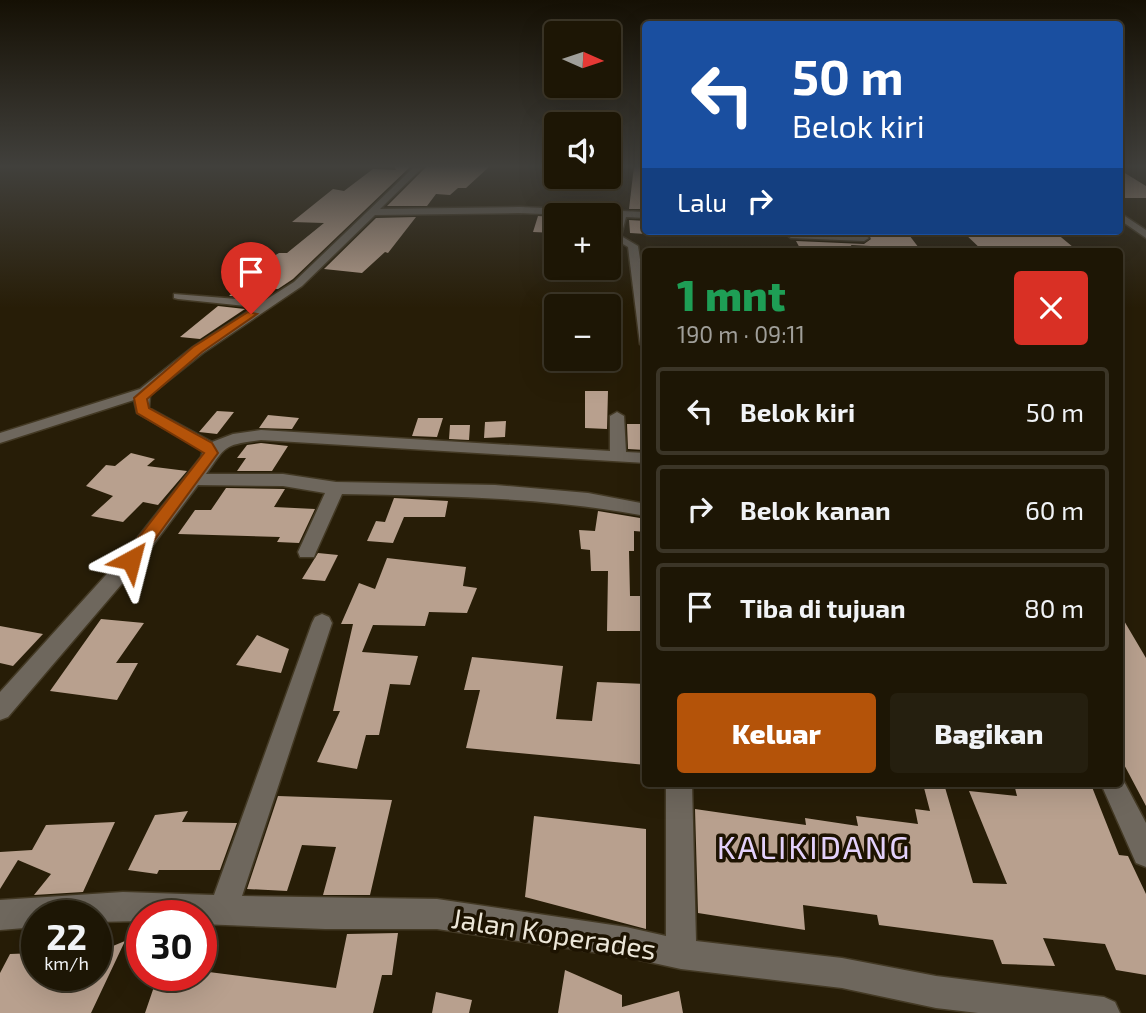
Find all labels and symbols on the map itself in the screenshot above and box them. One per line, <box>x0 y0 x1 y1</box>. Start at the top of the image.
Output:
north arrow <box>544 21 621 98</box>
pin <box>221 242 281 314</box>
position arrow <box>94 523 168 597</box>
district label: KALIKIDANG <box>717 827 911 865</box>
speed limit sign: 30 <box>126 900 217 991</box>
street label: Jalan Koperades <box>449 900 659 966</box>

